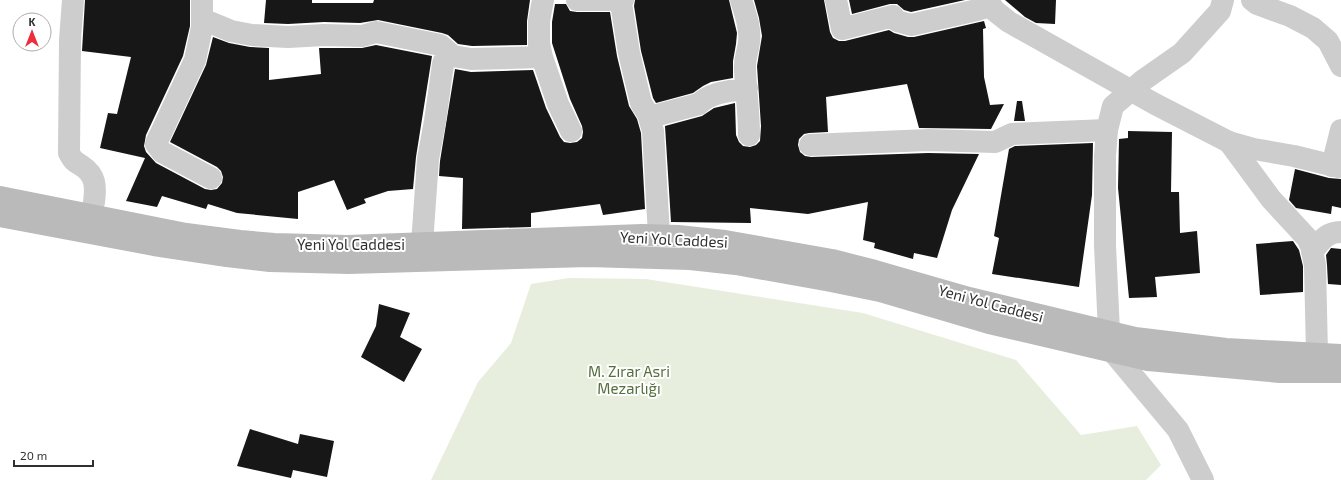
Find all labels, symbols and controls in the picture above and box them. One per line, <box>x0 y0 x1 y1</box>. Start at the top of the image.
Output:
north arrow <box>12 12 52 52</box>
text: K <box>29 15 36 28</box>
street label: Yeni Yol Caddesi <box>620 227 728 251</box>
street label: Yeni Yol Caddesi <box>297 235 405 253</box>
street label: Yeni Yol Caddesi <box>937 280 1045 326</box>
park label: M. Zırar Asri Mezarlığı <box>588 362 670 397</box>
scale bar <box>14 442 93 468</box>
text: 20 m <box>20 448 47 462</box>

